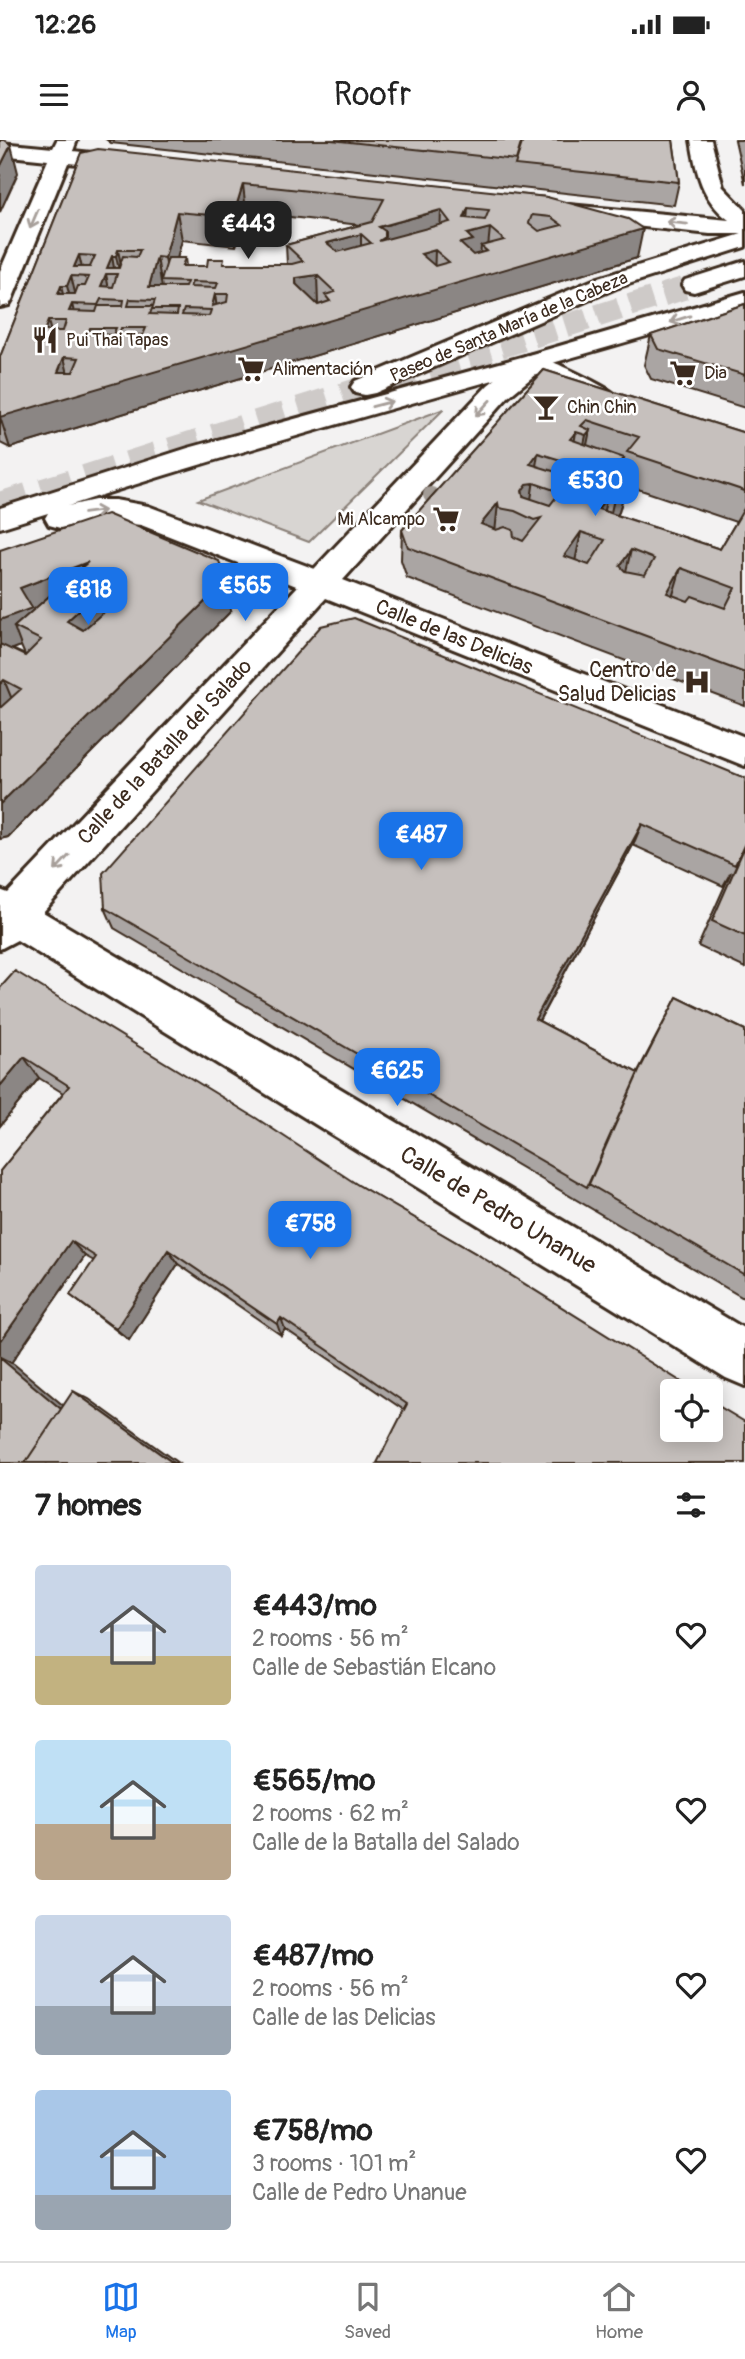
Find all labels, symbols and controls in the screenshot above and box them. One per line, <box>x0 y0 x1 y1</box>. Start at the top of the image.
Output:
text: 12:26 <box>35 9 96 41</box>
text: Roofr <box>334 75 411 115</box>
icon: menu <box>35 76 73 114</box>
icon: person <box>672 76 710 114</box>
pin: €443 <box>207 201 289 261</box>
one-way arrow <box>27 208 40 229</box>
text: €443 <box>221 209 275 238</box>
one-way arrow <box>666 217 689 230</box>
street label: Paseo de Santa María de la Cabeza <box>387 266 631 388</box>
one-way arrow <box>669 313 691 326</box>
restaurant icon: Pui Thai Tapas <box>30 325 60 355</box>
place label: Pui Thai Tapas <box>66 329 168 352</box>
supermarket icon: Alimentación <box>236 354 266 384</box>
place label: Alimentación <box>272 358 373 381</box>
supermarket icon: Dia <box>668 358 698 388</box>
place label: Dia <box>704 362 727 385</box>
bar icon: Chin Chin <box>531 392 561 422</box>
place label: Chin Chin <box>567 396 637 419</box>
one-way arrow <box>370 397 393 410</box>
one-way arrow <box>474 399 491 416</box>
pin: €530 <box>554 458 636 518</box>
text: €530 <box>567 466 623 495</box>
supermarket icon: Mi Alcampo <box>431 504 461 534</box>
one-way arrow <box>82 505 105 518</box>
place label: Mi Alcampo <box>337 508 425 531</box>
pin: €565 <box>204 564 286 623</box>
pin: €818 <box>47 568 129 627</box>
text: €565 <box>218 571 272 600</box>
text: €818 <box>64 575 112 604</box>
street label: Calle de las Delicias <box>371 593 537 681</box>
street label: Calle de la Batalla del Salado <box>72 653 258 851</box>
place label: Centro de Salud Delicias <box>558 657 677 708</box>
hospital icon: Centro de Salud Delicias <box>682 667 712 697</box>
pin: €487 <box>380 812 462 872</box>
text: €487 <box>395 820 447 849</box>
one-way arrow <box>54 854 71 871</box>
pin: €625 <box>356 1048 438 1108</box>
text: €625 <box>370 1056 424 1085</box>
street label: Calle de Pedro Unanue <box>395 1140 602 1280</box>
pin: €758 <box>269 1202 351 1261</box>
text: €758 <box>284 1209 336 1238</box>
map controls <box>660 1379 723 1442</box>
button: locate <box>660 1379 723 1442</box>
icon: filters <box>672 1486 710 1524</box>
text: 7 homes <box>35 1487 142 1524</box>
text: €443/mo <box>252 1587 377 1624</box>
icon: home <box>91 1593 175 1677</box>
icon: heart <box>672 1616 710 1654</box>
text: 2 rooms · 56 m² <box>252 1624 409 1653</box>
text: Calle de Sebastián Elcano <box>252 1653 496 1682</box>
text: €565/mo <box>252 1762 375 1799</box>
icon: home <box>91 1768 175 1852</box>
icon: heart <box>672 1791 710 1829</box>
text: 2 rooms · 62 m² <box>252 1799 409 1828</box>
text: Calle de la Batalla del Salado <box>252 1828 520 1857</box>
text: €487/mo <box>252 1937 374 1974</box>
icon: home <box>91 1943 175 2027</box>
icon: heart <box>672 1966 710 2004</box>
text: 2 rooms · 56 m² <box>252 1974 409 2003</box>
text: Calle de las Delicias <box>252 2003 436 2032</box>
text: €758/mo <box>252 2112 373 2149</box>
icon: home <box>91 2118 175 2202</box>
icon: heart <box>672 2141 710 2179</box>
text: 3 rooms · 101 m² <box>252 2149 416 2178</box>
text: Calle de Pedro Unanue <box>252 2178 467 2207</box>
tab: Map <box>102 2278 140 2344</box>
tab: Saved <box>344 2278 391 2344</box>
tab: Home <box>595 2278 643 2344</box>

